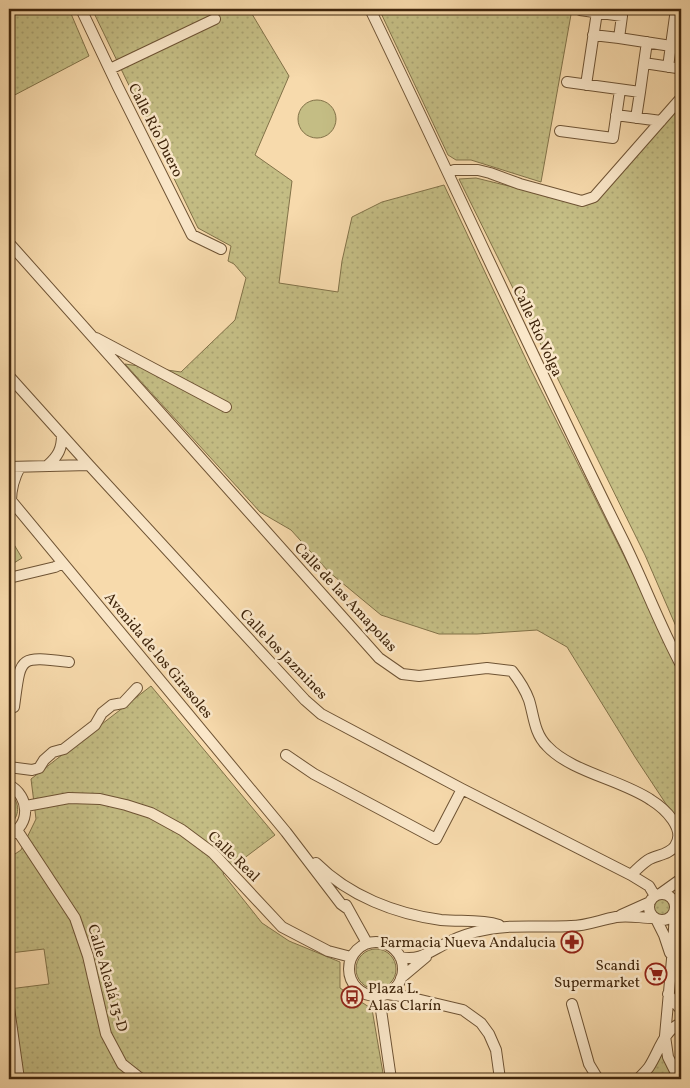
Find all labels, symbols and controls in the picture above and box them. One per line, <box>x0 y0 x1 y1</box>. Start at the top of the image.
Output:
street label: Calle Río Duero <box>122 80 187 181</box>
street label: Calle Río Volga <box>506 283 567 380</box>
street label: Calle de las Amapolas <box>289 539 401 657</box>
street label: Avenida de los Girasoles <box>99 588 217 724</box>
street label: Calle los Jazmines <box>234 605 332 705</box>
street label: Calle Real <box>202 827 264 887</box>
street label: Calle Alcalá 13-D <box>81 922 132 1035</box>
pharmacy icon: Farmacia Nueva Andalucia <box>560 930 584 954</box>
place label: Farmacia Nueva Andalucia <box>380 933 556 954</box>
place label: Scandi Supermarket <box>554 956 640 994</box>
supermarket icon: Scandi Supermarket <box>644 962 668 986</box>
place label: Plaza L. Alas Clarín <box>368 979 441 1017</box>
bus stop icon: Plaza L. Alas Clarín <box>340 985 364 1009</box>

